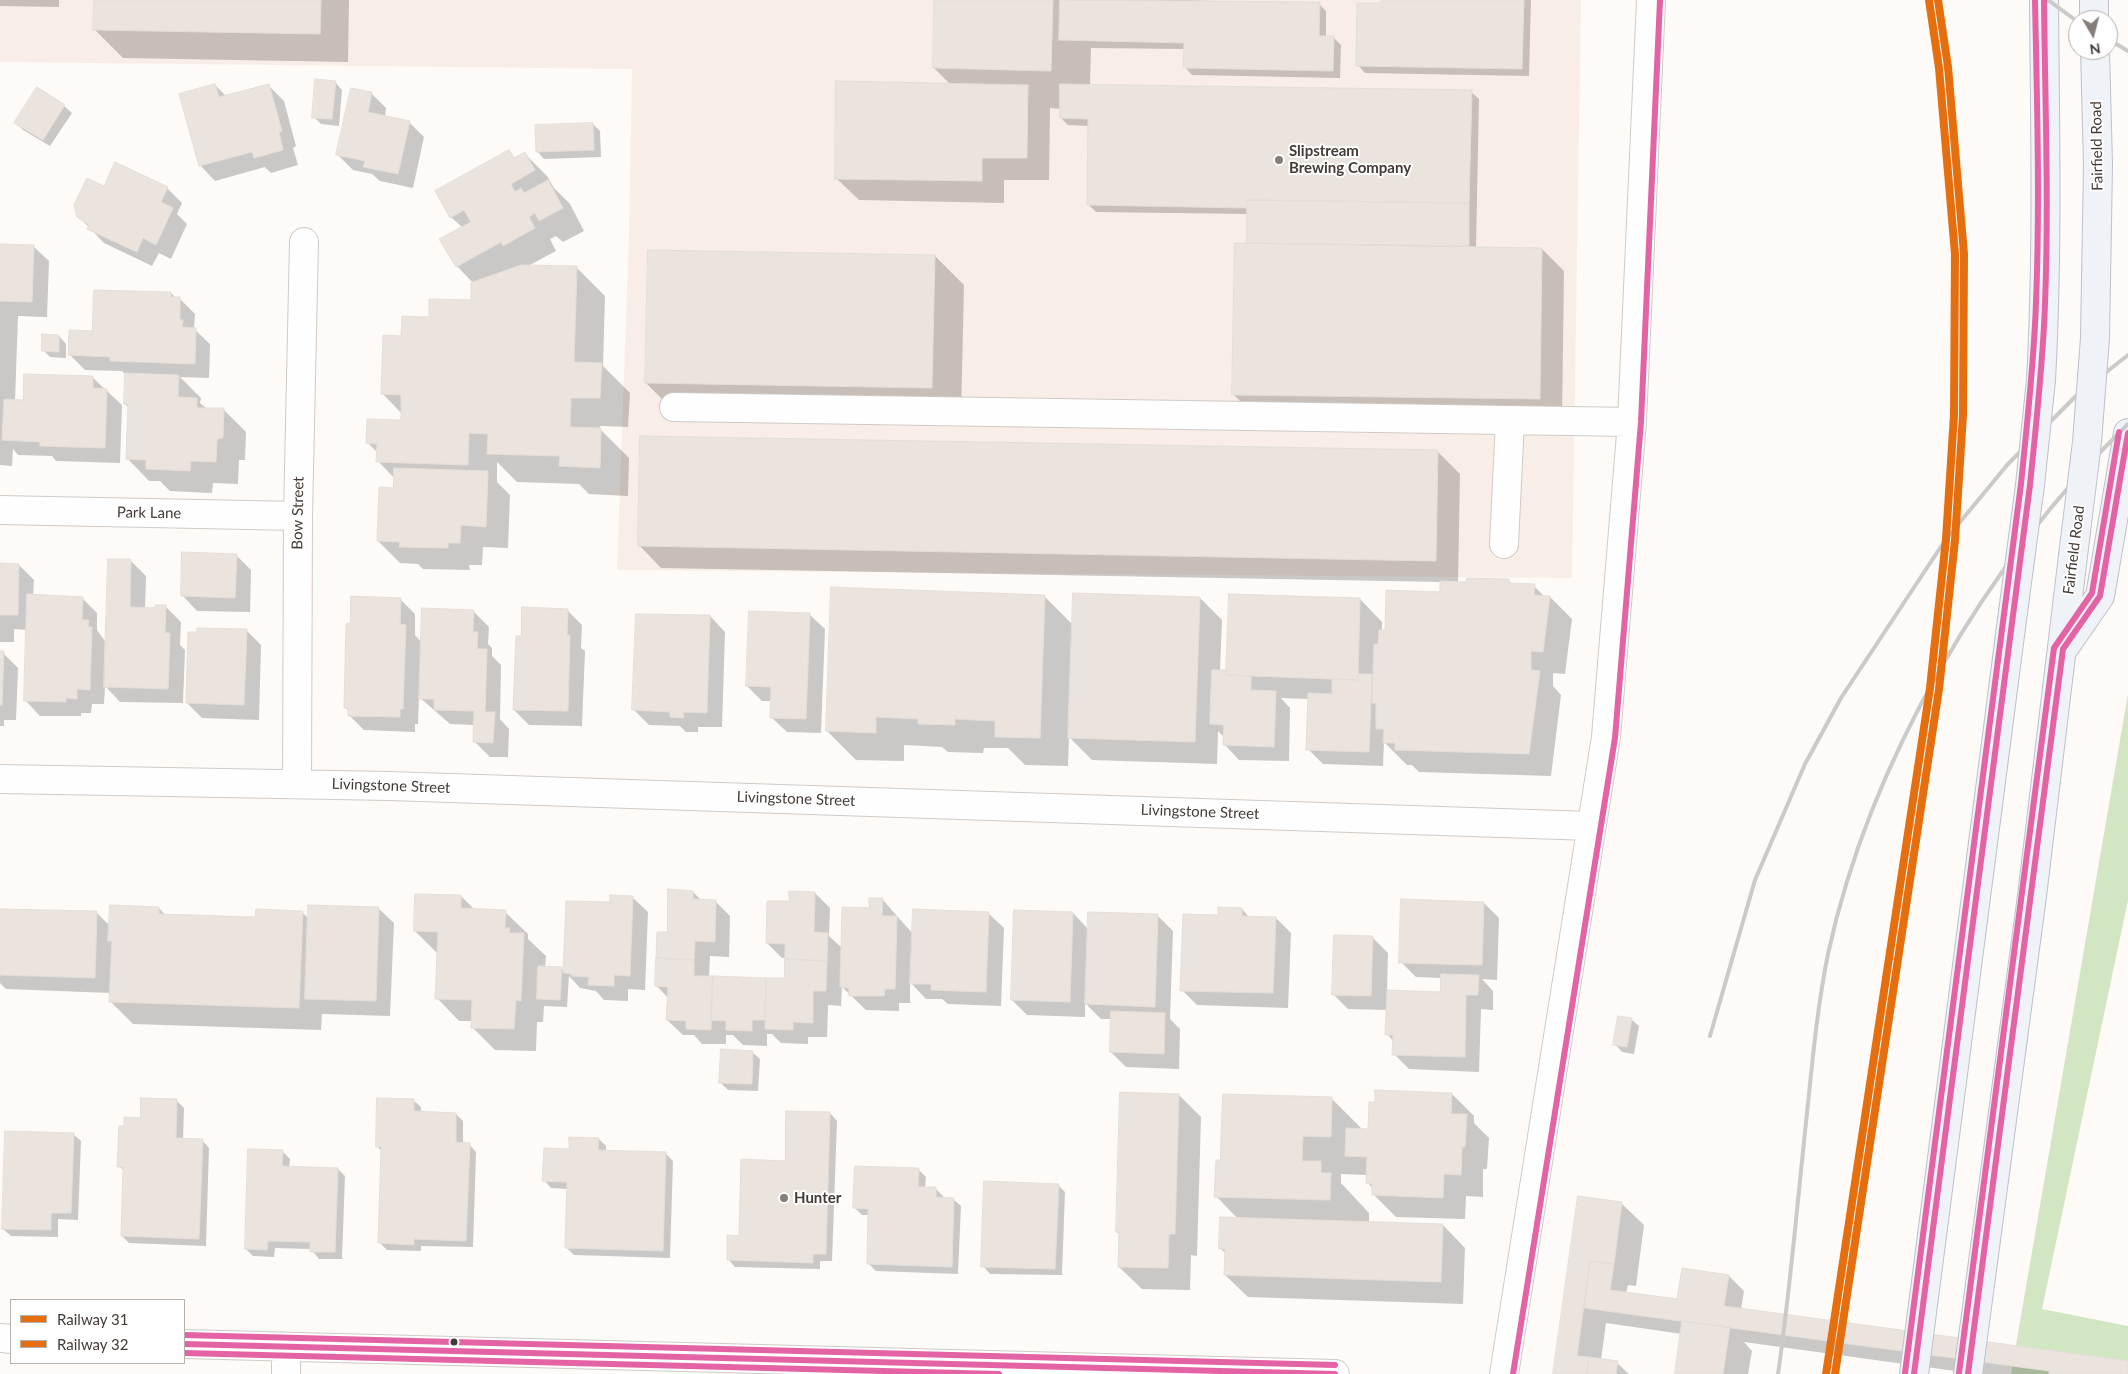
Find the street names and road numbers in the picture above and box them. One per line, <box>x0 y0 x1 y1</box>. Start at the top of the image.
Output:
street label: Fairfield Road <box>2087 101 2107 191</box>
street label: Bow Street <box>288 476 308 550</box>
street label: Park Lane <box>117 503 181 523</box>
street label: Fairfield Road <box>2060 504 2088 596</box>
street label: Livingstone Street <box>331 775 451 797</box>
street label: Livingstone Street <box>736 788 856 810</box>
street label: Livingstone Street <box>1140 801 1260 823</box>

